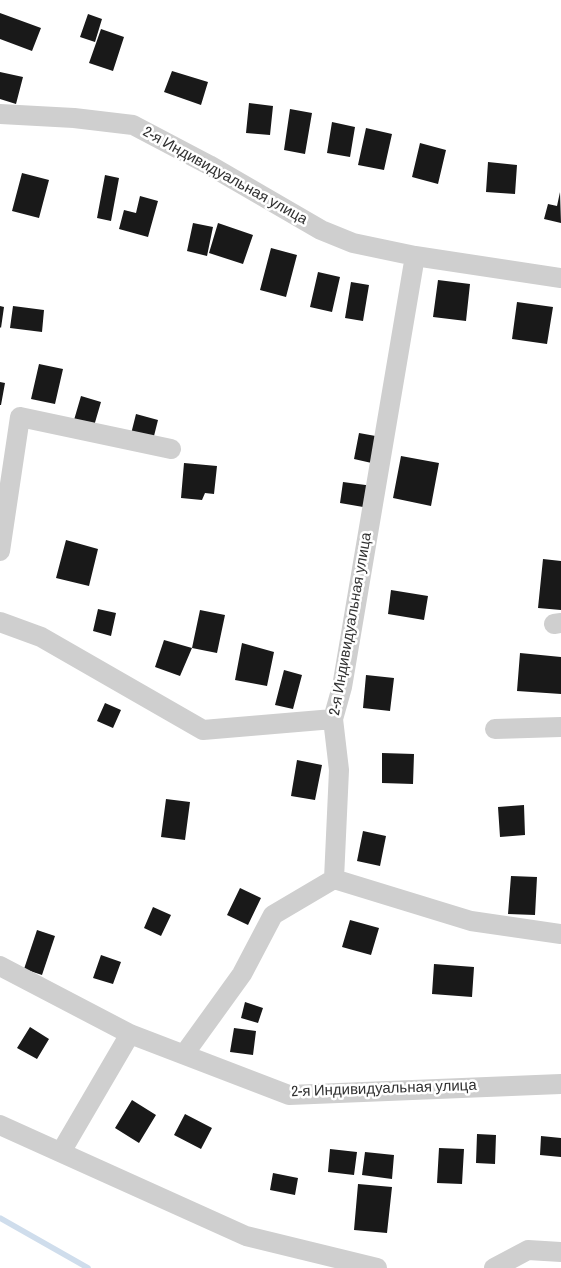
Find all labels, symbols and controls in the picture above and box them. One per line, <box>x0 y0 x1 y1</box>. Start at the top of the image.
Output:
street label: 2-я Индивидуальная улица <box>140 123 310 229</box>
street label: 2-я Индивидуальная улица <box>326 531 376 717</box>
street label: 2-я Индивидуальная улица <box>291 1077 477 1101</box>

